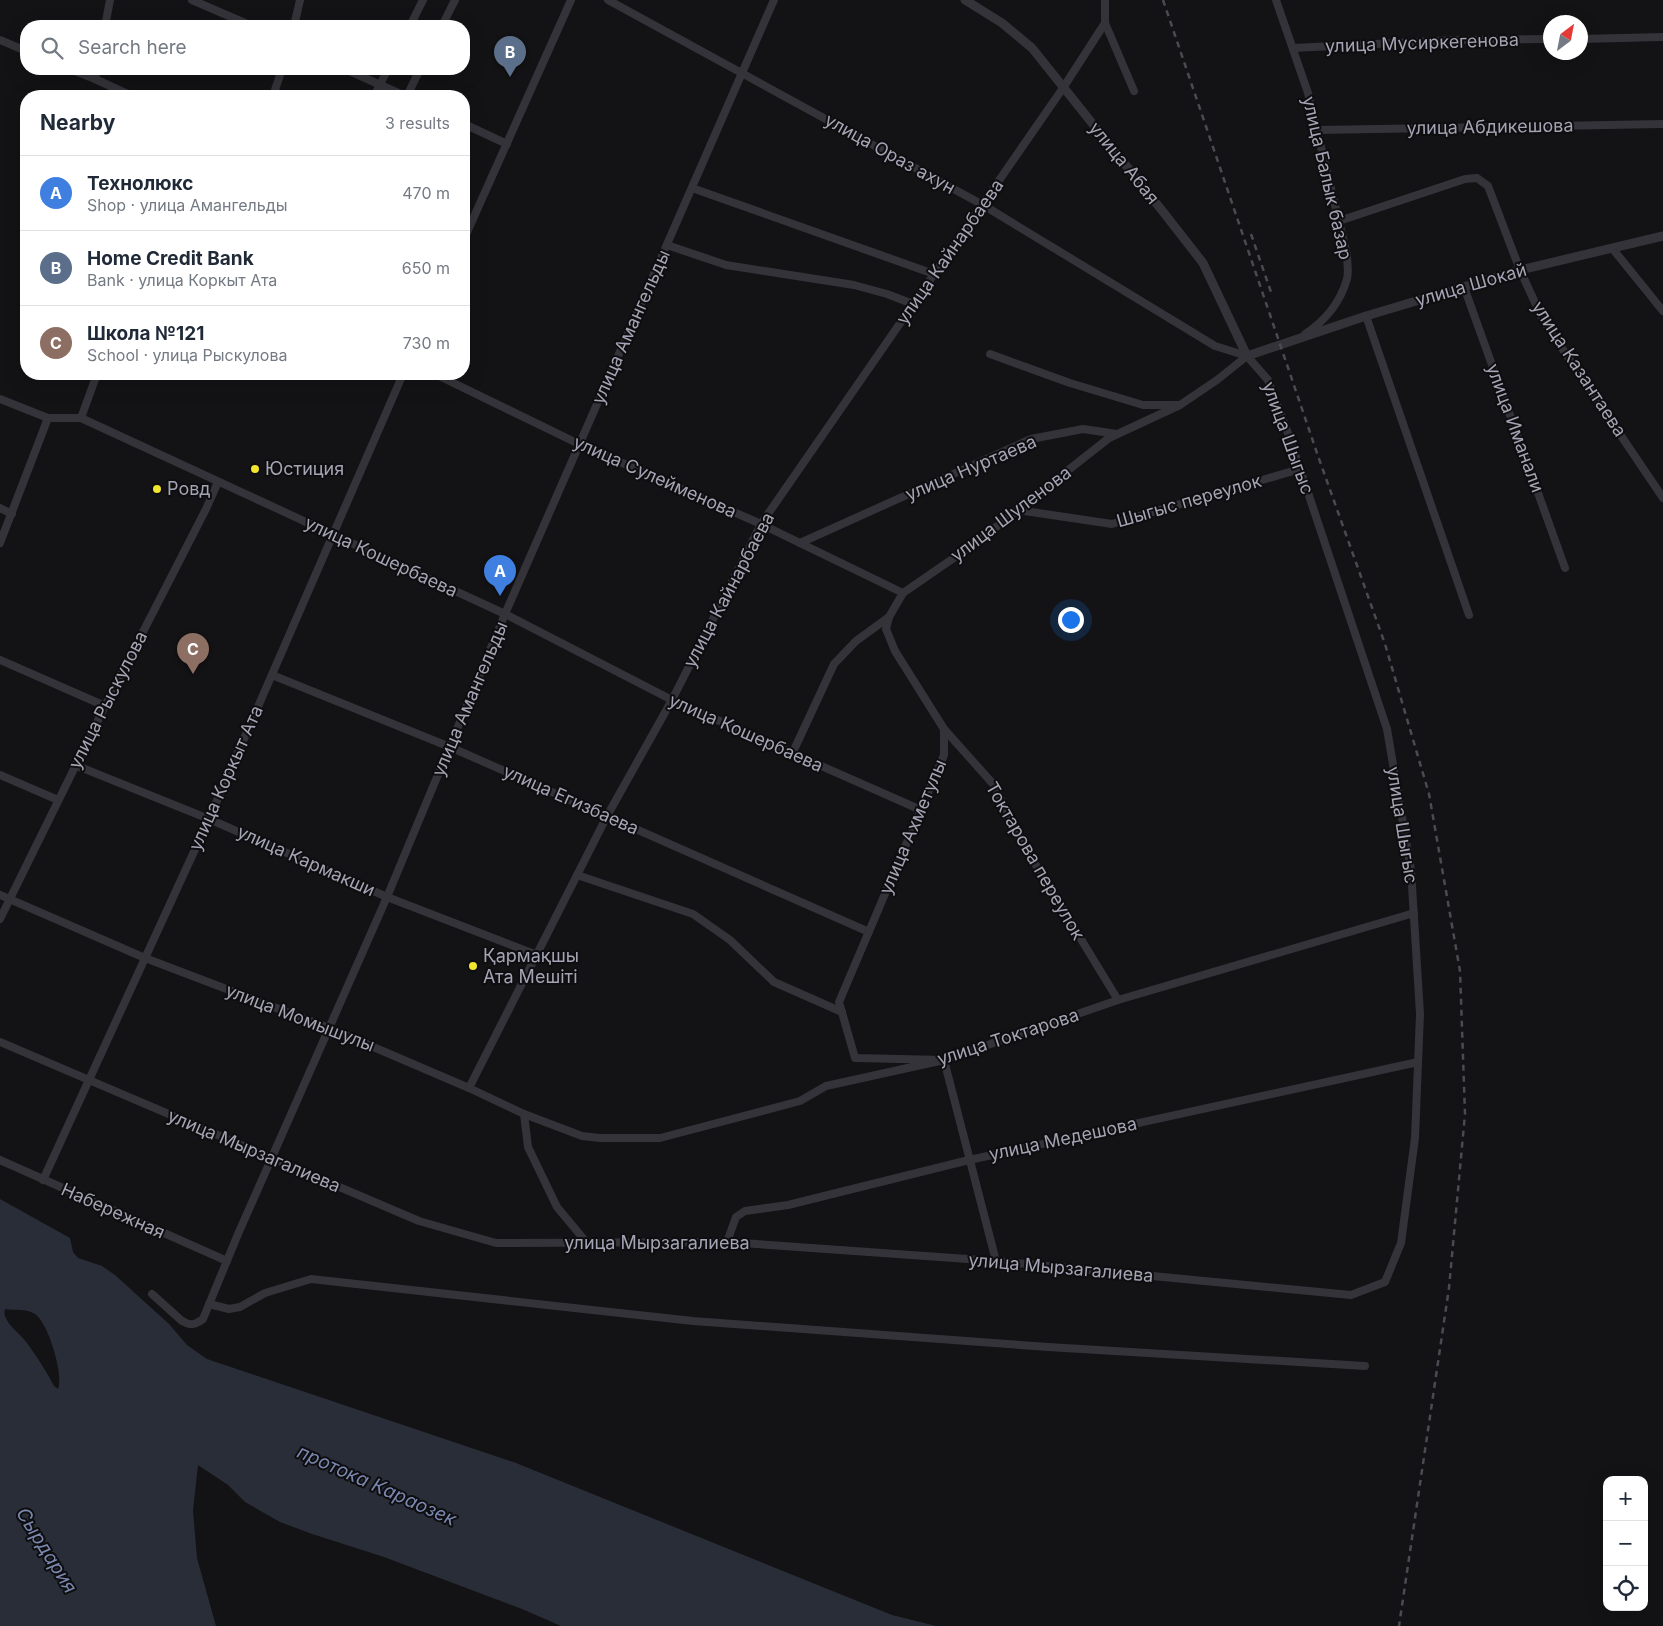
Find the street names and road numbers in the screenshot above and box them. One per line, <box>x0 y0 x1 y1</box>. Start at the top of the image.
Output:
street label: улица Мусиркегенова <box>1325 29 1519 56</box>
street label: улица Балык базар <box>1298 94 1357 262</box>
street label: улица Ораз ахун <box>821 109 959 198</box>
street label: улица Абдикешова <box>1406 115 1574 138</box>
street label: улица Абая <box>1085 117 1164 208</box>
street label: улица Кайнарбаева <box>892 175 1008 328</box>
street label: улица Амангельды <box>587 247 674 407</box>
street label: улица Шокай <box>1413 259 1529 310</box>
street label: улица Казантаева <box>1528 297 1631 440</box>
street label: улица Иманали <box>1482 361 1549 495</box>
street label: улица Шыгыс <box>1258 379 1319 497</box>
street label: улица Сулейменова <box>570 431 740 522</box>
street label: улица Нуртаева <box>902 431 1039 505</box>
street label: улица Шуленова <box>946 461 1075 566</box>
street label: Шыгыс переулок <box>1114 470 1264 531</box>
street label: улица Кайнарбаева <box>679 509 778 671</box>
street label: улица Кошербаева <box>301 512 461 601</box>
street label: улица Амангельды <box>427 618 512 779</box>
street label: улица Рыскулова <box>64 627 151 772</box>
street label: улица Кошербаева <box>666 689 826 776</box>
street label: улица Коркыт Ата <box>184 702 267 854</box>
street label: улица Ахметулы <box>875 756 950 897</box>
street label: улица Егизбаева <box>500 760 642 839</box>
street label: улица Шыгыс <box>1383 765 1422 885</box>
street label: Токтарова переулок <box>982 778 1089 944</box>
street label: улица Кармакши <box>234 821 378 900</box>
street label: улица Момышулы <box>223 979 378 1056</box>
street label: улица Токтарова <box>934 1004 1081 1069</box>
street label: улица Мырзагалиева <box>165 1105 344 1196</box>
street label: улица Медешова <box>987 1113 1139 1164</box>
street label: Набережная <box>58 1178 168 1243</box>
street label: улица Мырзагалиева <box>564 1232 750 1253</box>
street label: улица Мырзагалиева <box>968 1249 1154 1286</box>

